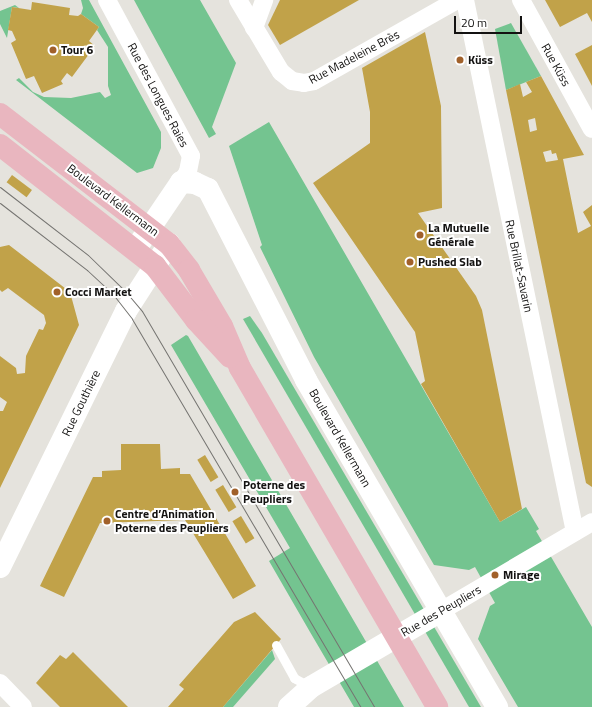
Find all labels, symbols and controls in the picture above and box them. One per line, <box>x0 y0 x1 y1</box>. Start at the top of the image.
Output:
scale bar <box>456 8 524 34</box>
text: 20 m <box>461 13 487 32</box>
street label: Rue Madeleine Brès <box>306 27 402 87</box>
street label: Rue des Longues Raies <box>124 40 192 150</box>
street label: Rue Küss <box>538 41 574 89</box>
place label: Tour 6 <box>61 43 93 57</box>
marker: Tour 6 <box>48 45 58 55</box>
place label: Küss <box>468 53 493 67</box>
marker: Küss <box>455 55 465 65</box>
street label: Boulevard Kellermann <box>64 161 162 239</box>
street label: Rue Brillat-Savarin <box>502 218 536 314</box>
place label: La Mutuelle Générale <box>428 221 489 249</box>
marker: La Mutuelle Générale <box>415 230 425 240</box>
place label: Pushed Slab <box>418 255 482 269</box>
marker: Pushed Slab <box>405 257 415 267</box>
place label: Cocci Market <box>65 285 132 299</box>
marker: Cocci Market <box>52 287 62 297</box>
street label: Rue Gouthière <box>59 368 103 438</box>
street label: Boulevard Kellermann <box>306 386 374 490</box>
place label: Poterne des Peupliers <box>243 478 305 506</box>
marker: Poterne des Peupliers <box>230 487 240 497</box>
place label: Centre d’Animation Poterne des Peupliers <box>115 507 229 535</box>
marker: Centre d’Animation Poterne des Peupliers <box>102 516 112 526</box>
place label: Mirage <box>503 568 540 582</box>
marker: Mirage <box>490 570 500 580</box>
street label: Rue des Peupliers <box>398 582 484 640</box>

